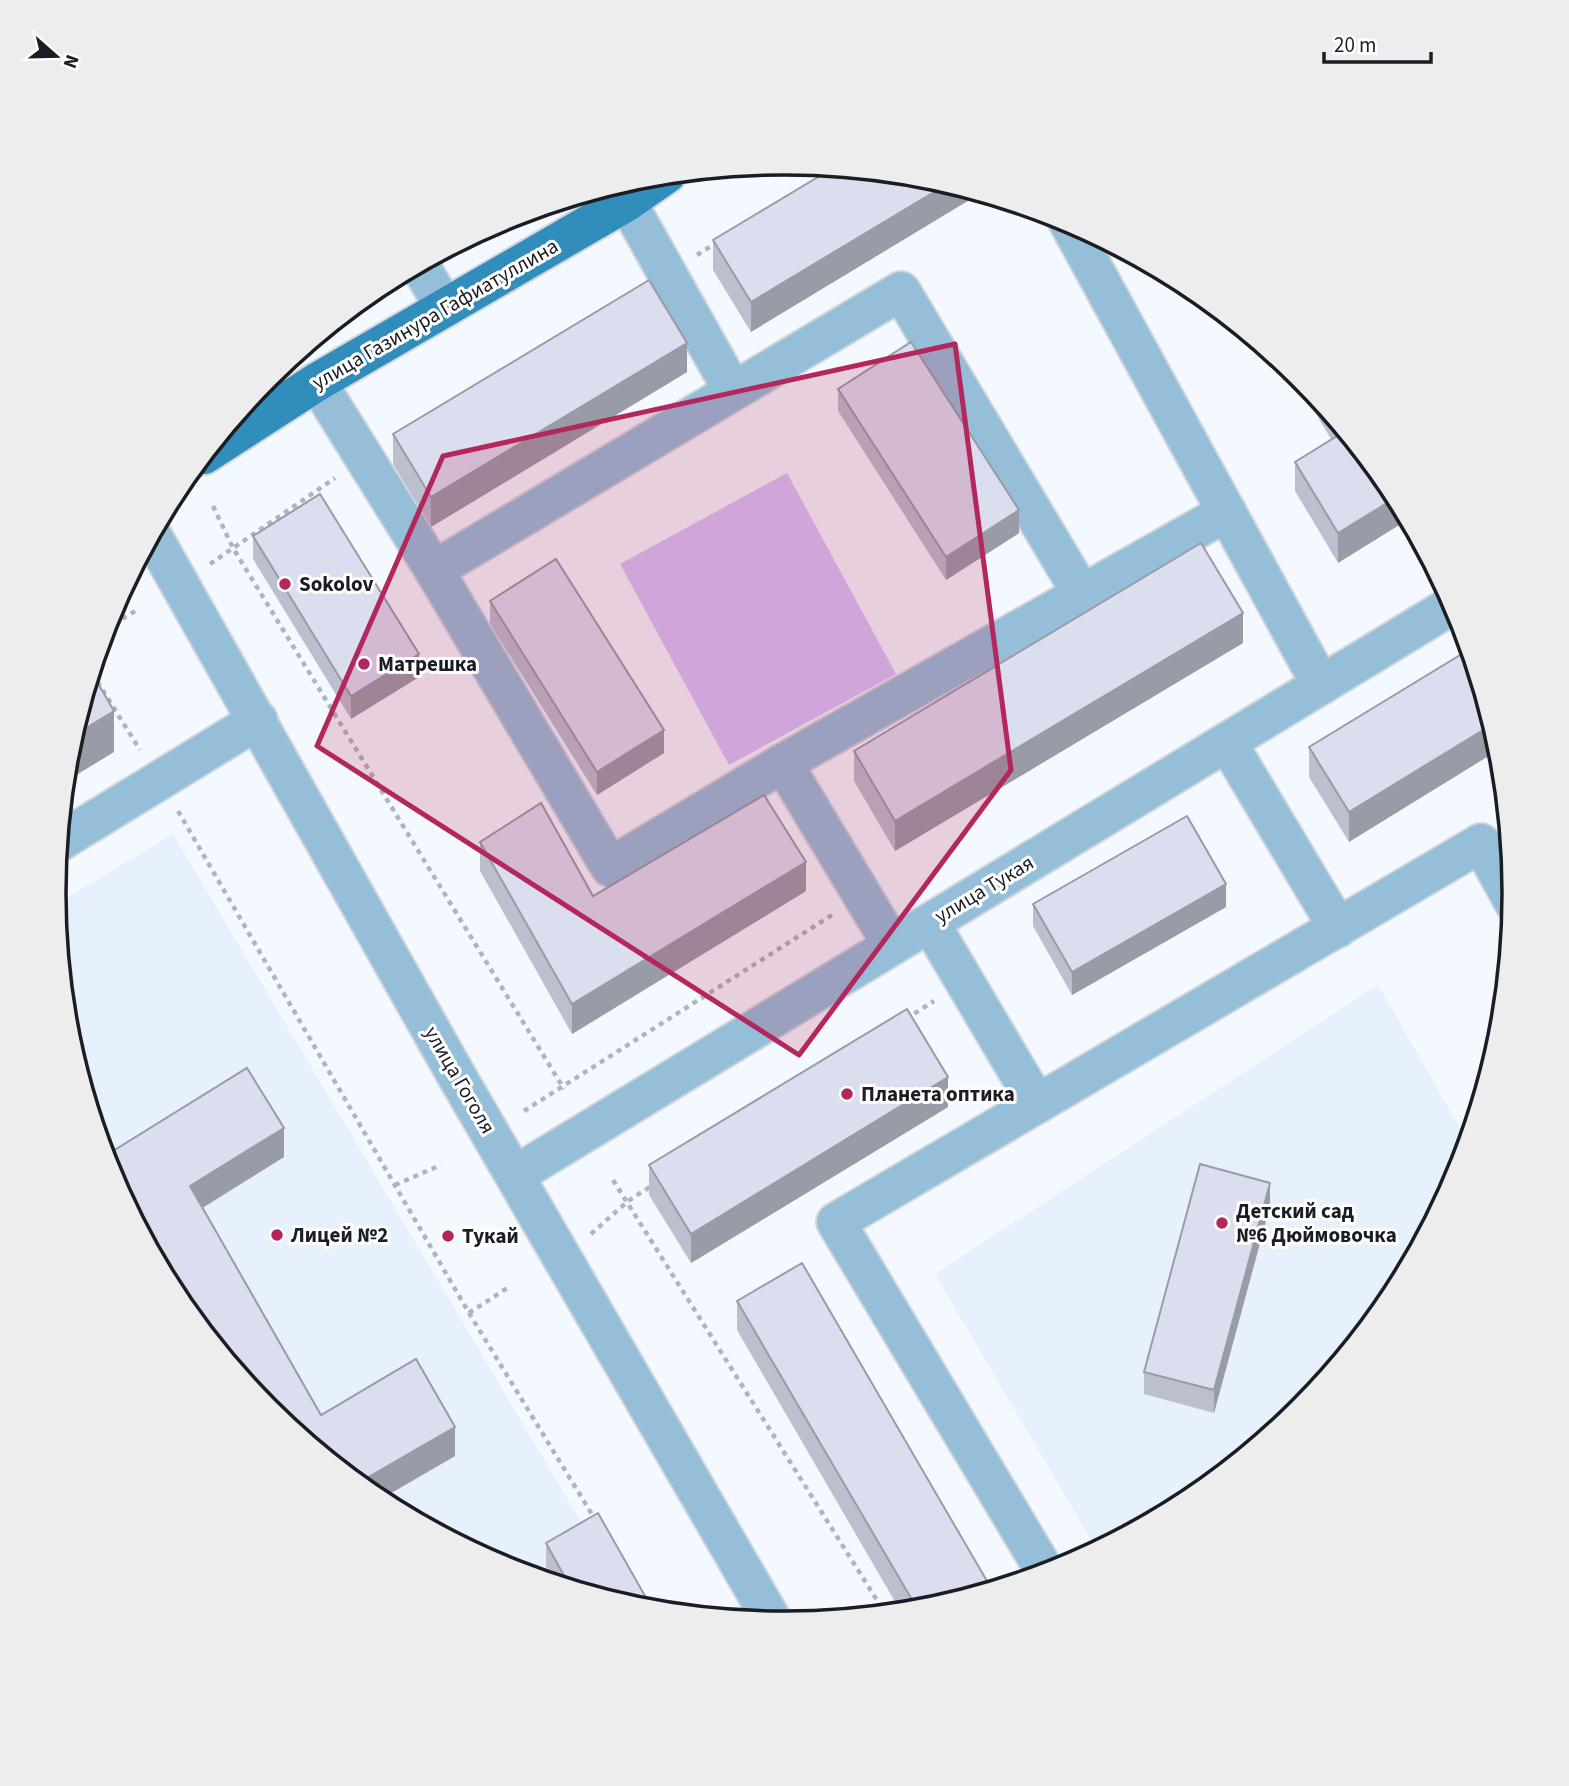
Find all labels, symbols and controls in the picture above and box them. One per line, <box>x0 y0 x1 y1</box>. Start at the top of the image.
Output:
north arrow <box>21 21 91 91</box>
scale bar <box>1324 21 1431 65</box>
text: 20 m <box>1334 30 1376 60</box>
text: N <box>56 51 85 72</box>
street label: улица Газинура Гафиатуллина <box>306 231 564 397</box>
place label: Sokolov <box>299 569 373 599</box>
marker: Sokolov <box>277 576 293 592</box>
place label: Матрешка <box>378 649 477 679</box>
marker: Матрешка <box>356 656 372 672</box>
street label: улица Тукая <box>929 848 1039 930</box>
street label: улица Гоголя <box>417 1021 503 1139</box>
place label: Планета оптика <box>861 1079 1015 1109</box>
marker: Планета оптика <box>839 1086 855 1102</box>
place label: Детский сад №6 Дюймовочка <box>1236 1196 1397 1250</box>
marker: Детский сад №6 Дюймовочка <box>1214 1215 1230 1231</box>
place label: Лицей №2 <box>290 1220 388 1250</box>
place label: Тукай <box>462 1221 519 1251</box>
marker: Лицей №2 <box>269 1227 285 1243</box>
marker: Тукай <box>440 1228 456 1244</box>

